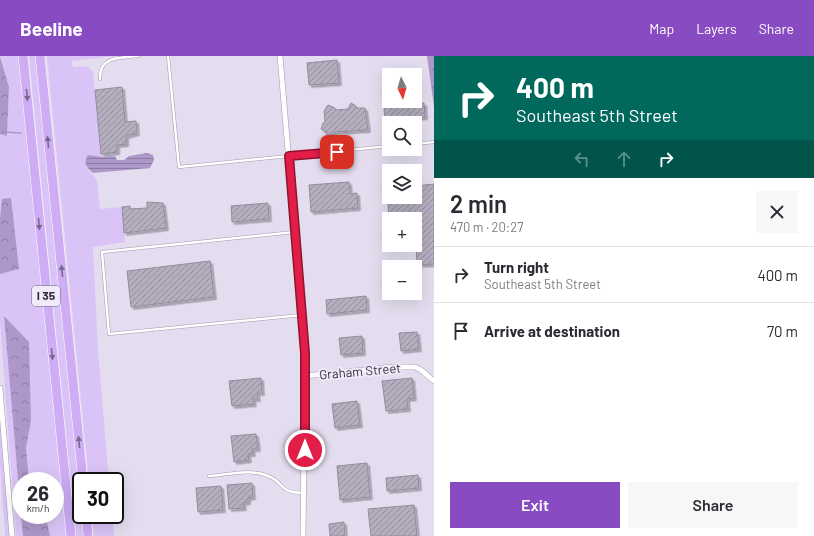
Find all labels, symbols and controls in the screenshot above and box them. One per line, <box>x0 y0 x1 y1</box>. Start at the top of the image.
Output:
text: Beeline <box>20 17 83 40</box>
text: Map <box>649 20 674 37</box>
text: Layers <box>696 20 737 37</box>
text: Share <box>759 20 794 37</box>
north arrow <box>382 68 422 108</box>
map controls <box>382 68 422 300</box>
text: 400 m <box>516 70 594 104</box>
icon: right <box>450 72 502 124</box>
one-way arrow <box>24 89 30 101</box>
text: Southeast 5th Street <box>516 104 678 126</box>
button: search <box>382 116 422 156</box>
pin <box>320 135 354 169</box>
one-way arrow <box>45 136 52 148</box>
icon: arrive <box>326 141 348 163</box>
icon: left <box>571 148 593 170</box>
icon: ahead <box>613 148 635 170</box>
icon: right <box>655 148 677 170</box>
button: layers <box>382 164 422 204</box>
text: 2 min <box>450 189 507 218</box>
button: close <box>756 191 798 233</box>
button: + <box>382 212 422 252</box>
one-way arrow <box>36 218 42 230</box>
text: 470 m · 20:27 <box>450 219 523 235</box>
text: Turn right <box>484 258 549 276</box>
button: − <box>382 260 422 300</box>
icon: right <box>450 264 472 286</box>
one-way arrow <box>58 265 65 277</box>
text: 400 m <box>757 266 798 284</box>
text: Southeast 5th Street <box>484 276 601 292</box>
road number: I 35 <box>32 286 60 306</box>
icon: arrive <box>450 320 472 342</box>
text: Arrive at destination <box>484 322 620 340</box>
text: 70 m <box>767 322 798 340</box>
one-way arrow <box>49 348 55 360</box>
street label: Graham Street <box>319 359 401 383</box>
position arrow <box>284 429 326 471</box>
one-way arrow <box>76 436 82 448</box>
speed limit sign: 30 <box>72 472 124 524</box>
text: 26 <box>27 481 49 505</box>
button: Exit <box>450 482 620 528</box>
button: Share <box>628 482 798 528</box>
text: km/h <box>27 502 49 514</box>

